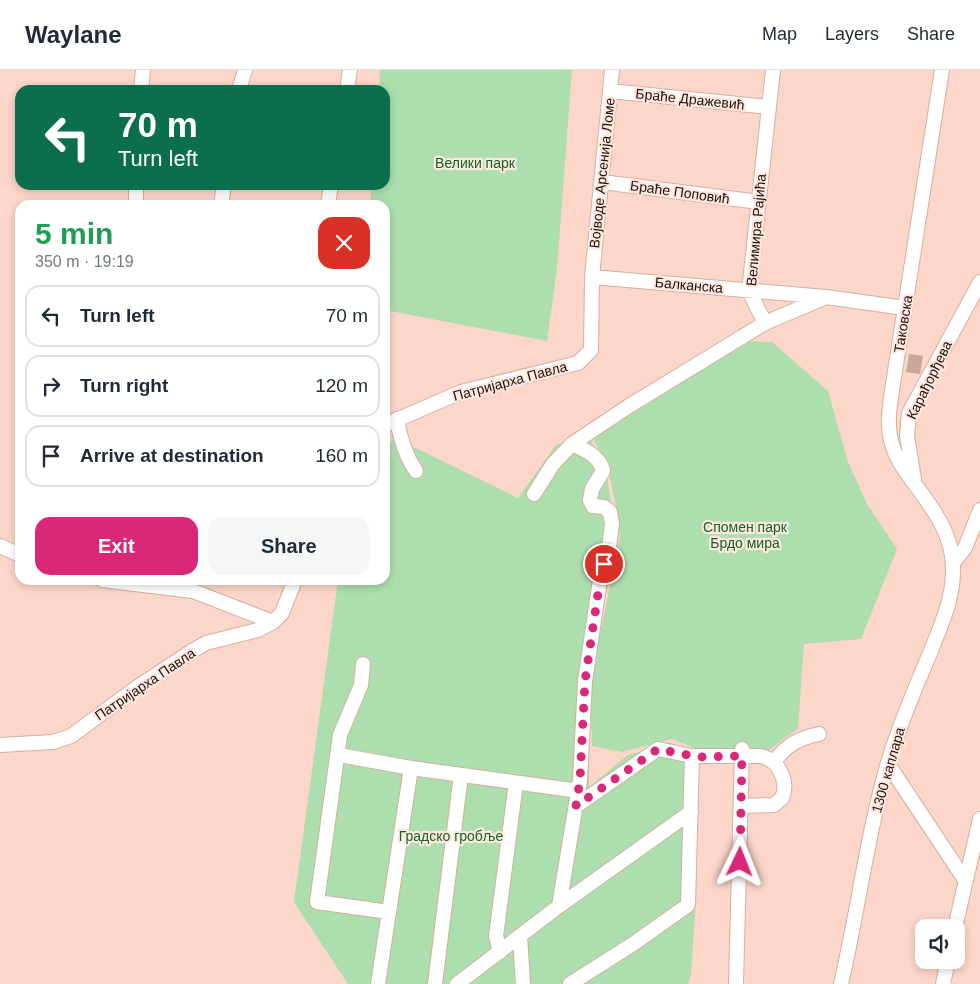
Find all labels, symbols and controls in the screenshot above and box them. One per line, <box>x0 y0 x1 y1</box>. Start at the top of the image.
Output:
text: Waylane <box>25 21 121 48</box>
text: Map <box>762 24 797 44</box>
text: Layers <box>825 24 879 44</box>
text: Share <box>907 24 955 44</box>
street label: Браће Дражевић <box>635 85 745 113</box>
street label: Војводе Арсенија Ломе <box>586 97 618 249</box>
icon: left <box>35 105 100 170</box>
text: 70 m <box>118 105 198 144</box>
text: Turn left <box>118 146 198 171</box>
park label: Велики парк <box>435 155 516 171</box>
street label: Велимира Рајића <box>743 173 769 287</box>
street label: Браће Поповић <box>629 177 731 207</box>
text: 5 min <box>35 217 113 250</box>
button: close <box>318 217 370 269</box>
text: 350 m · 19:19 <box>35 253 134 270</box>
street label: Балканска <box>654 274 724 296</box>
street label: Таковска <box>891 294 915 354</box>
icon: left <box>37 302 65 330</box>
text: Turn left <box>80 305 155 326</box>
text: 70 m <box>326 305 368 326</box>
street label: Карађорђева <box>903 338 955 422</box>
street label: Патријарха Павла <box>451 358 569 404</box>
icon: right <box>37 372 65 400</box>
text: Turn right <box>80 375 168 396</box>
text: 120 m <box>315 375 368 396</box>
icon: arrive <box>37 442 65 470</box>
text: Arrive at destination <box>80 445 264 466</box>
text: 160 m <box>315 445 368 466</box>
button: Exit <box>35 517 198 575</box>
button: Share <box>208 517 370 575</box>
park label: Спомен парк Брдо мира <box>703 519 788 551</box>
pin <box>583 543 625 585</box>
icon: arrive <box>590 550 618 578</box>
street label: Патријарха Павла <box>92 644 198 723</box>
street label: 1300 каплара <box>868 725 908 815</box>
park label: Градско гробље <box>399 828 504 844</box>
position arrow <box>713 835 765 887</box>
map controls <box>915 919 965 969</box>
button: sound <box>915 919 965 969</box>

